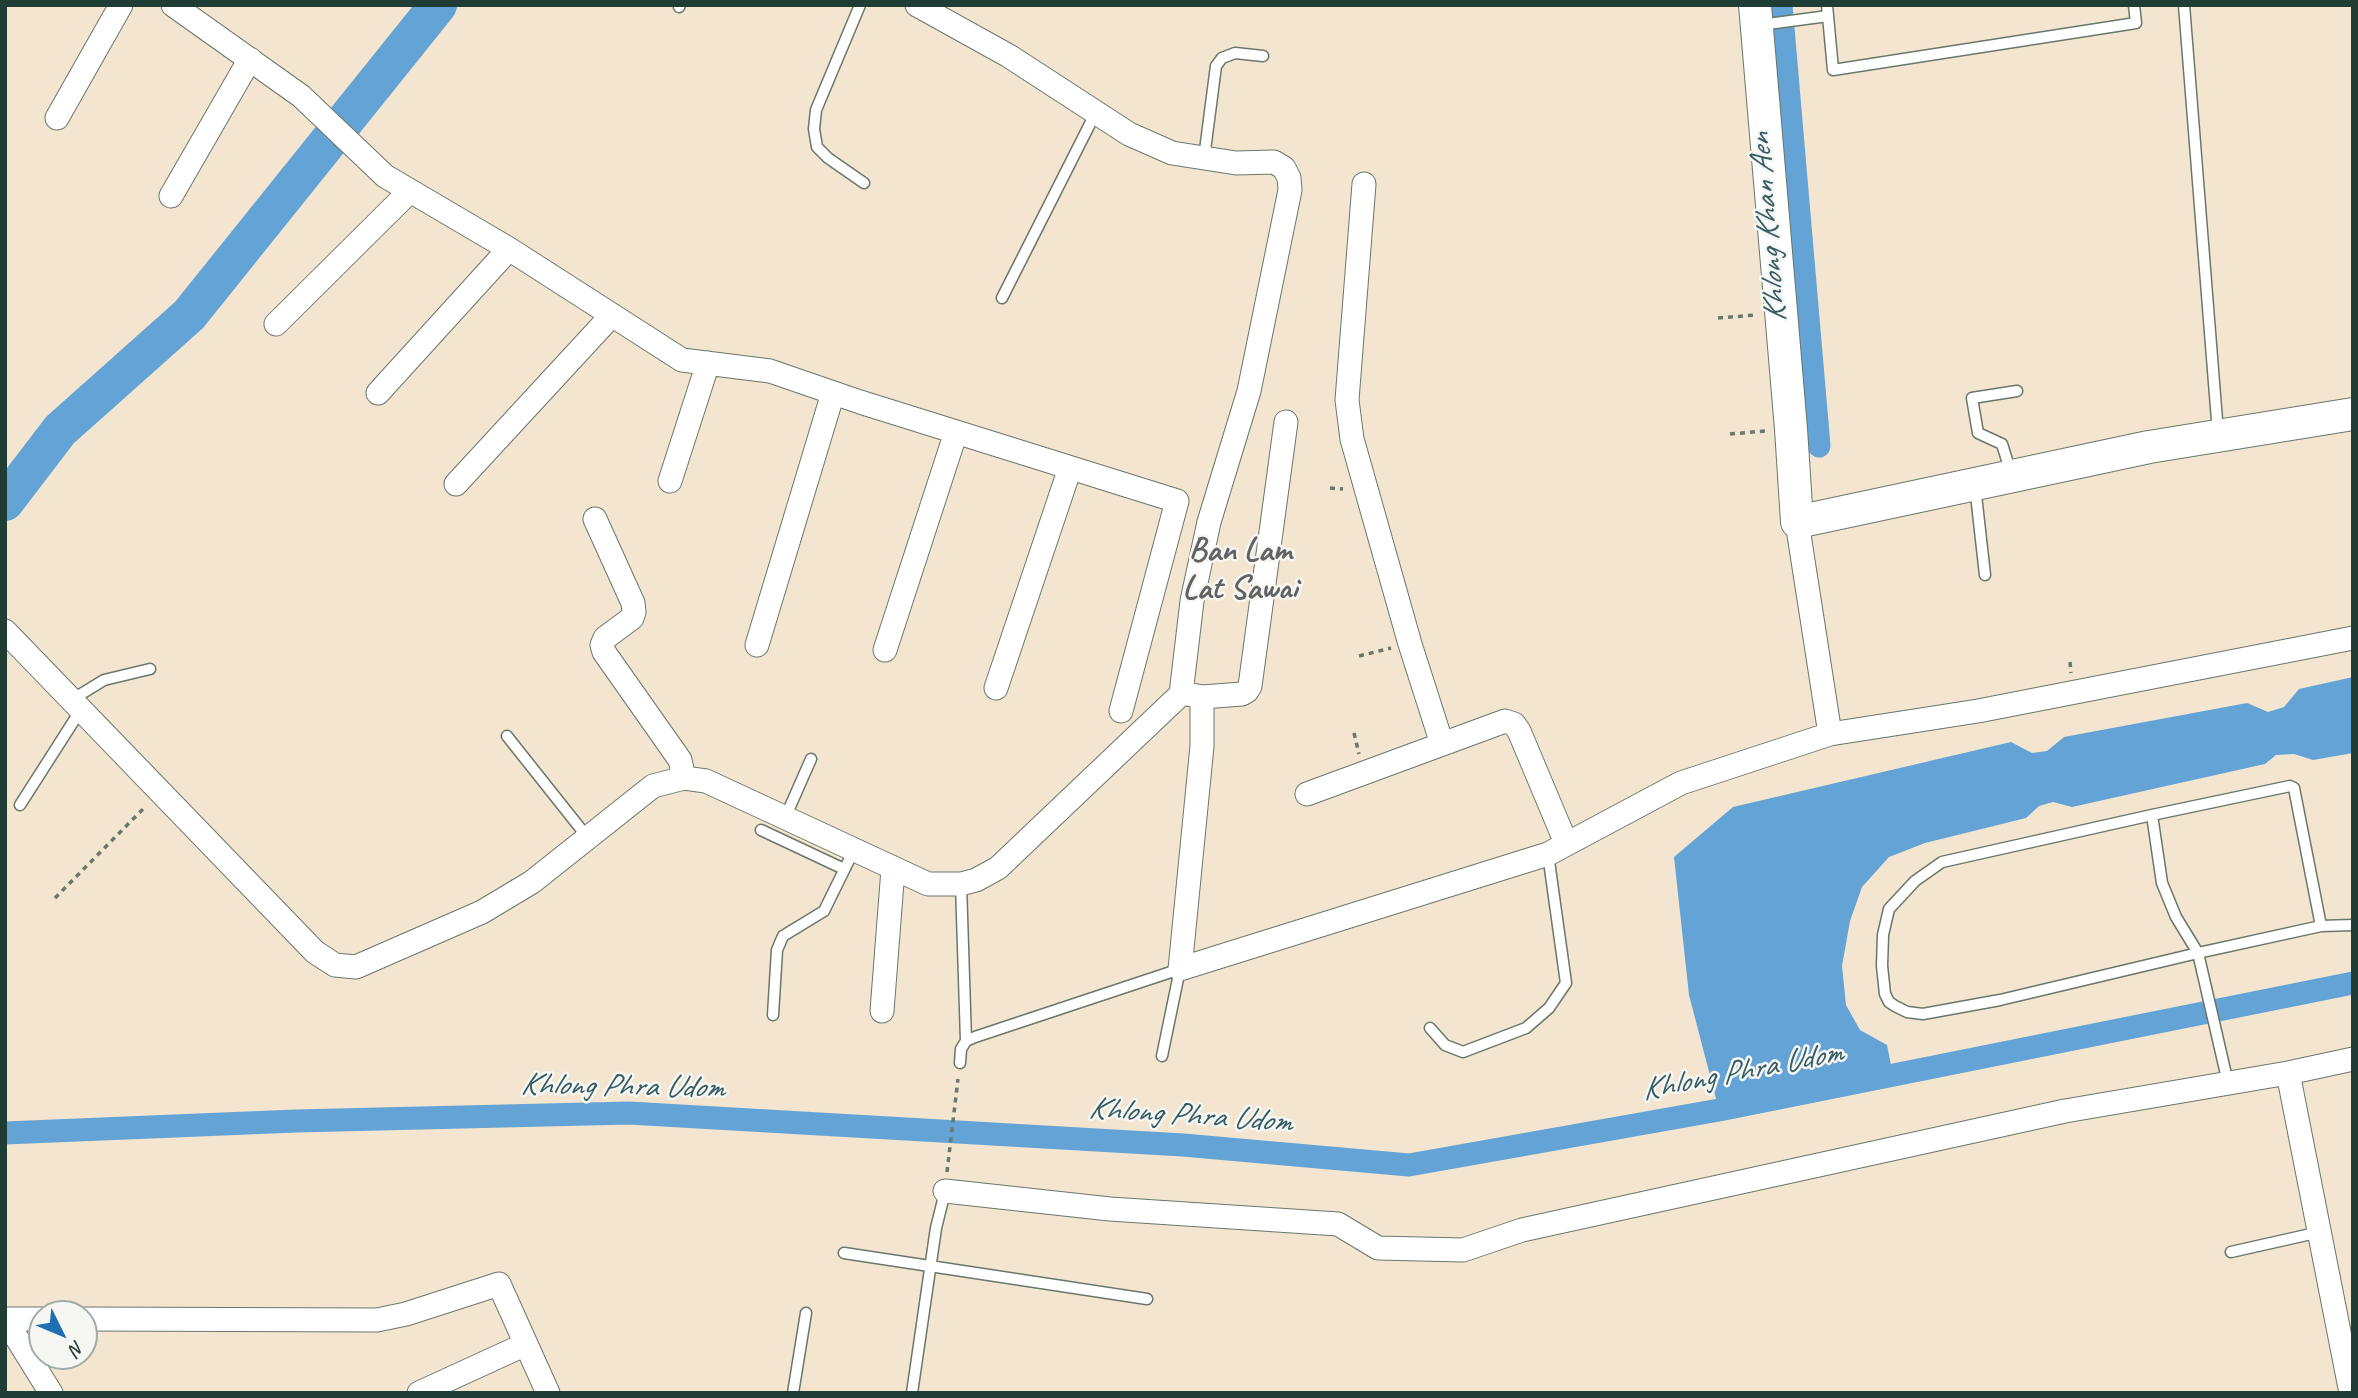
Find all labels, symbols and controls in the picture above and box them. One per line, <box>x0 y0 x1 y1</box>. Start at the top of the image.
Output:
water label: Khlong Khan Aen <box>1742 132 1796 324</box>
district label: Ban Lam Lat Sawai <box>1182 531 1298 609</box>
water label: Khlong Phra Udom <box>1638 1034 1846 1110</box>
water label: Khlong Phra Udom <box>520 1066 724 1108</box>
water label: Khlong Phra Udom <box>1087 1090 1293 1142</box>
north arrow <box>28 1300 98 1370</box>
text: N <box>64 1335 90 1360</box>

